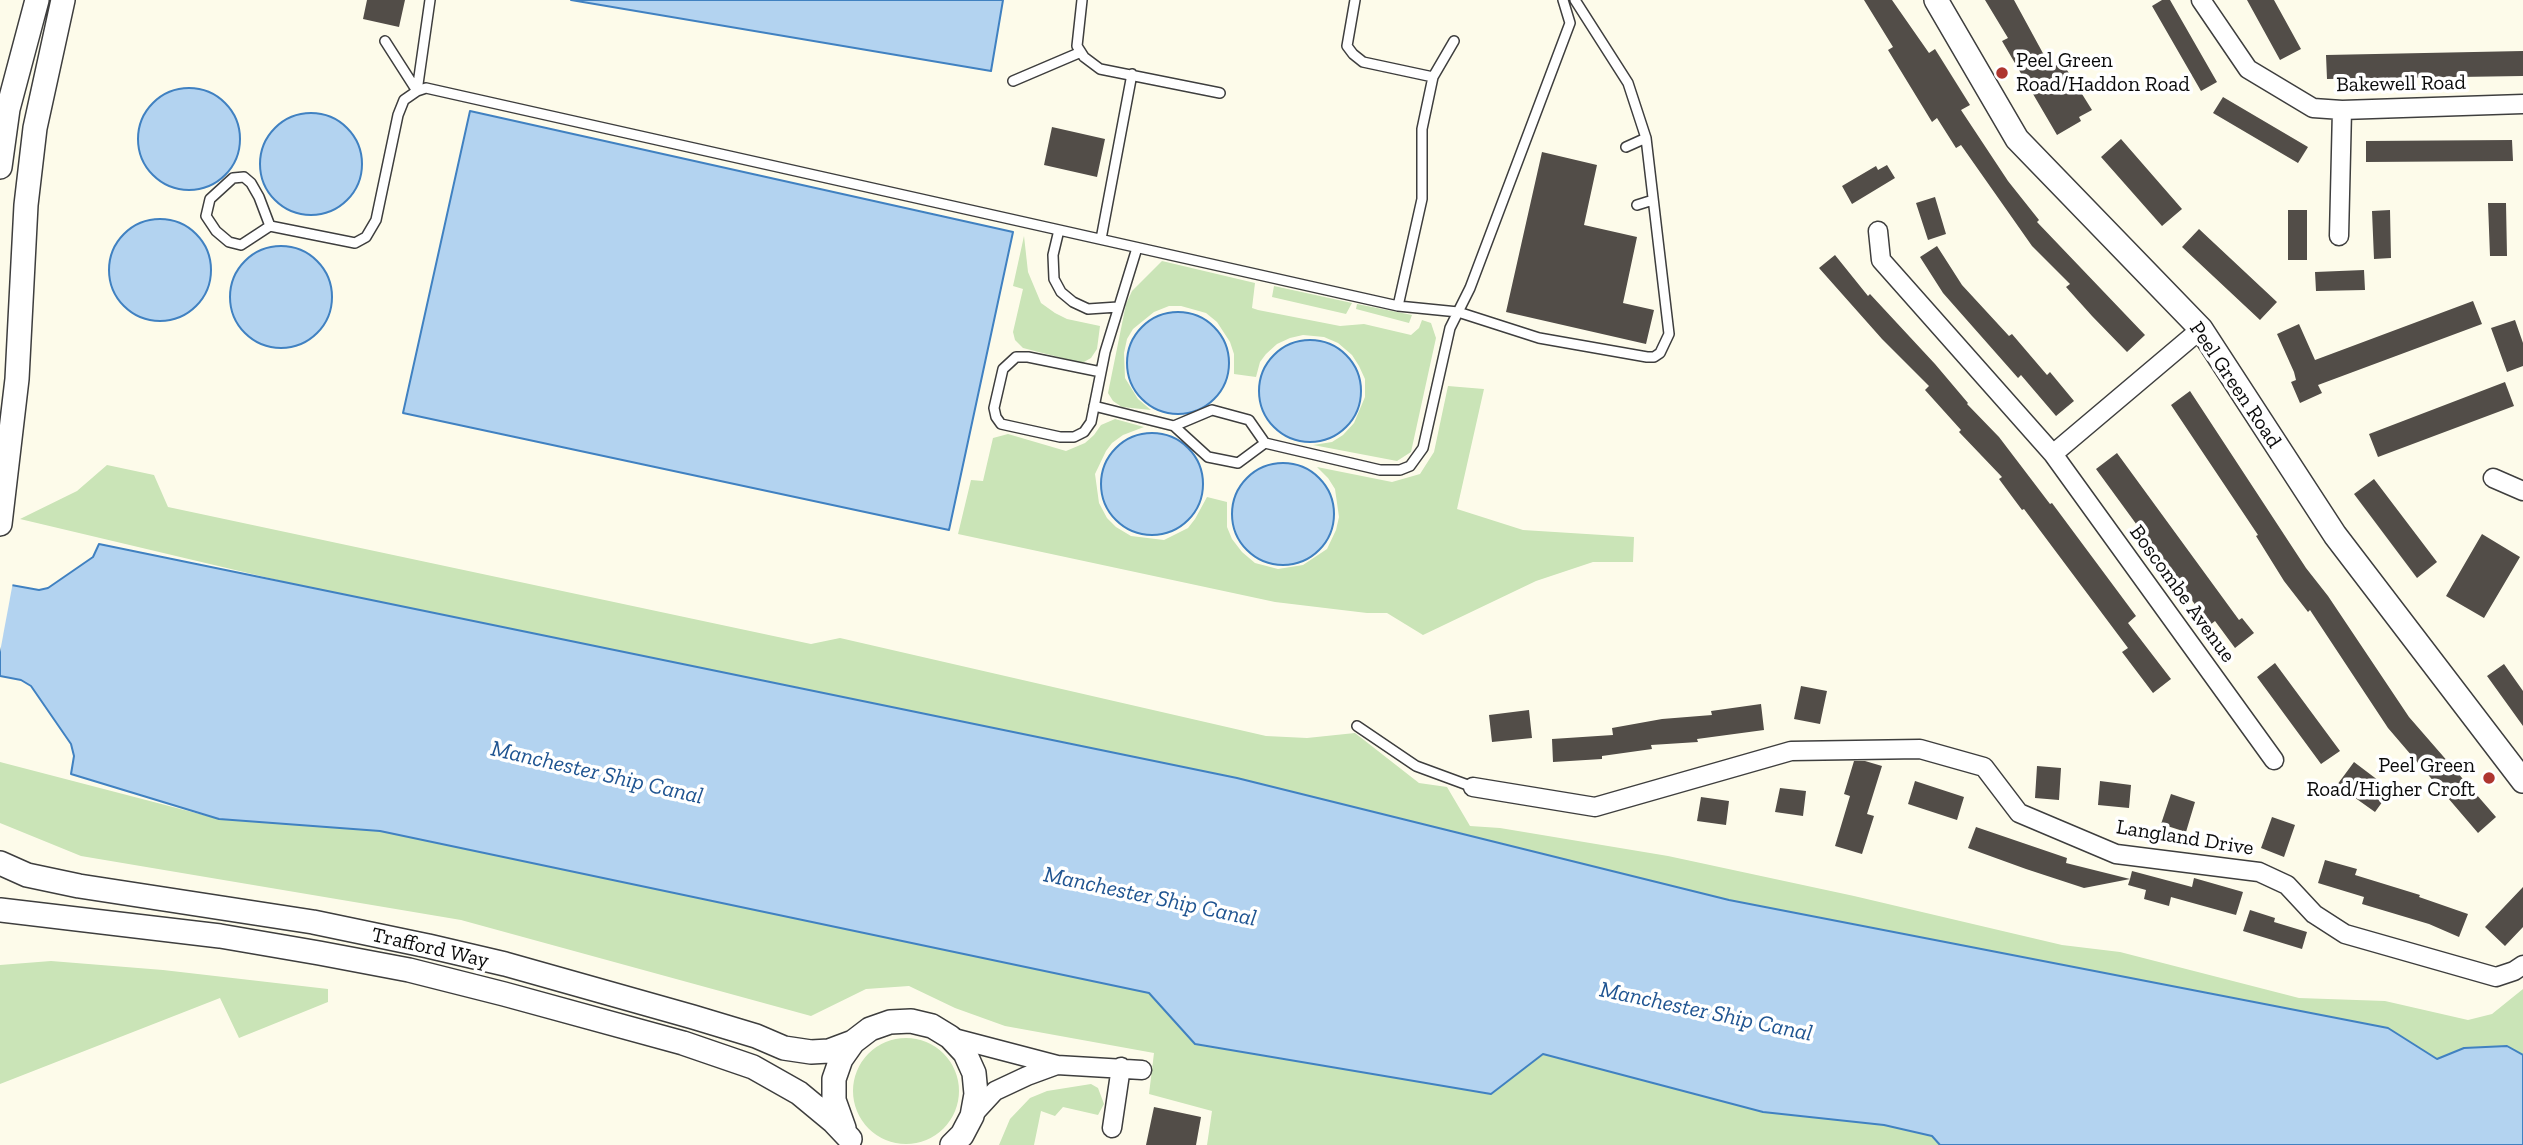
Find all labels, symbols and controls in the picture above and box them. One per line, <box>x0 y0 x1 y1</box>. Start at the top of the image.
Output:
place label: Peel Green Road/Haddon Road <box>2016 48 2190 98</box>
marker: Peel Green Road/Haddon Road <box>1994 65 2010 81</box>
street label: Bakewell Road <box>2336 70 2466 98</box>
street label: Peel Green Road <box>2184 317 2286 453</box>
street label: Boscombe Avenue <box>2124 520 2240 668</box>
water label: Manchester Ship Canal <box>488 735 706 811</box>
place label: Peel Green Road/Higher Croft <box>2307 753 2475 803</box>
marker: Peel Green Road/Higher Croft <box>2481 770 2497 786</box>
street label: Langland Drive <box>2115 815 2255 861</box>
water label: Manchester Ship Canal <box>1041 861 1259 933</box>
street label: Trafford Way <box>369 922 491 974</box>
water label: Manchester Ship Canal <box>1597 976 1815 1048</box>

